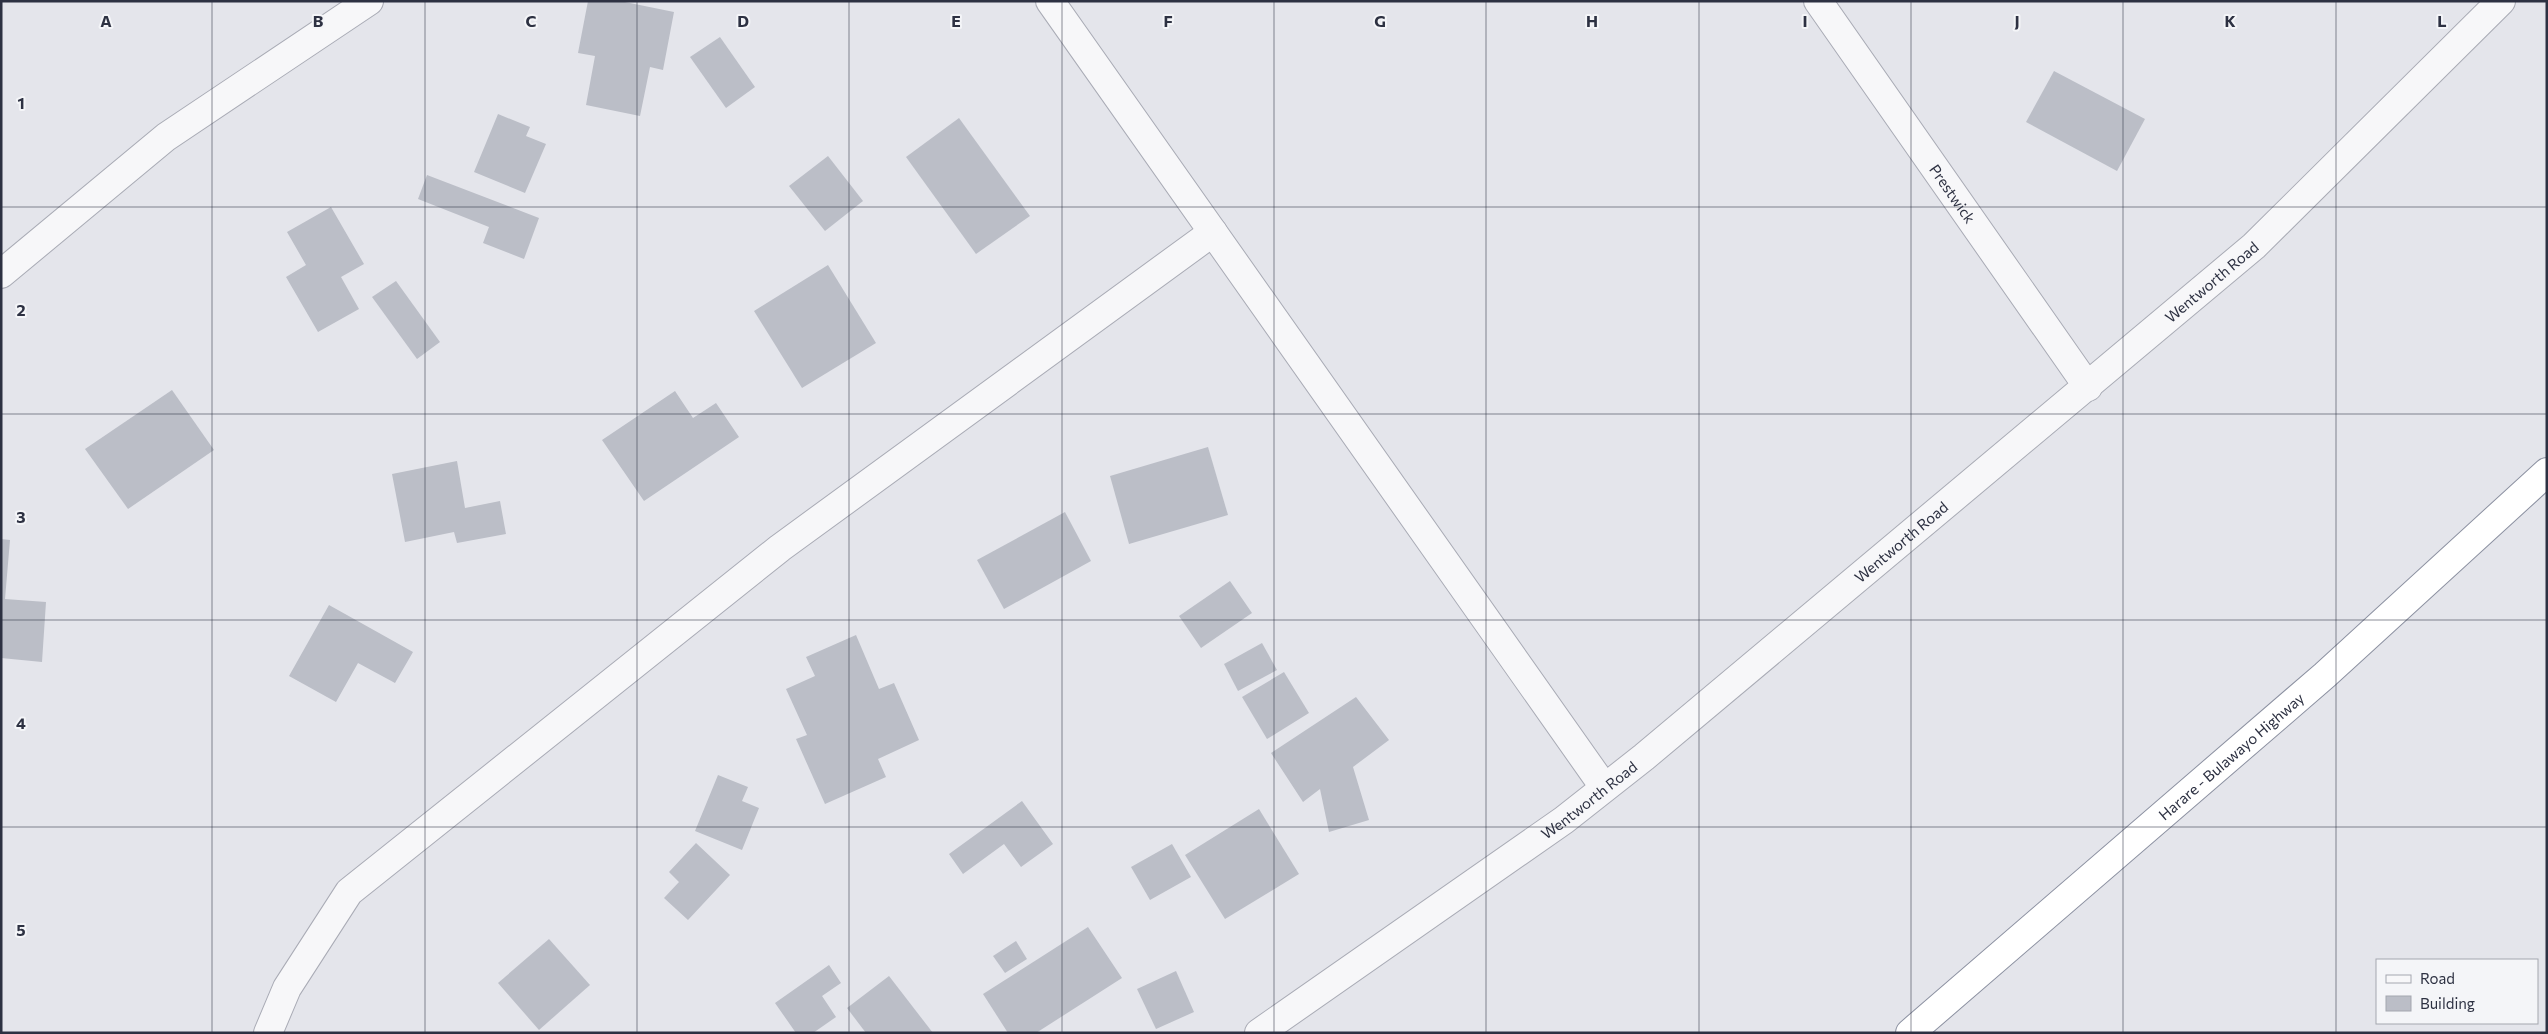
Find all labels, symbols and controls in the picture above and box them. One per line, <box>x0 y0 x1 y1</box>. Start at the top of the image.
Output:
text: A <box>100 11 112 30</box>
text: B <box>313 11 324 30</box>
text: C <box>526 11 537 30</box>
text: D <box>737 11 749 30</box>
text: E <box>951 11 961 30</box>
text: F <box>1163 11 1173 30</box>
text: G <box>1374 11 1386 30</box>
text: H <box>1586 11 1598 30</box>
text: I <box>1802 11 1808 30</box>
text: J <box>2014 11 2020 30</box>
text: K <box>2224 11 2236 30</box>
text: L <box>2437 11 2447 30</box>
text: 1 <box>17 93 25 112</box>
street label: Prestwick <box>1926 161 1979 226</box>
street label: Wentworth Road <box>2161 237 2262 326</box>
text: 2 <box>16 300 26 319</box>
street label: Wentworth Road <box>1851 498 1951 586</box>
text: 3 <box>16 507 26 526</box>
street label: Harare - Bulawayo Highway <box>2155 688 2308 824</box>
text: 4 <box>16 713 26 732</box>
street label: Wentworth Road <box>1537 757 1640 842</box>
text: 5 <box>16 920 26 939</box>
legend <box>2376 959 2538 1024</box>
text: Road <box>2420 969 2455 987</box>
text: Building <box>2420 994 2475 1012</box>

